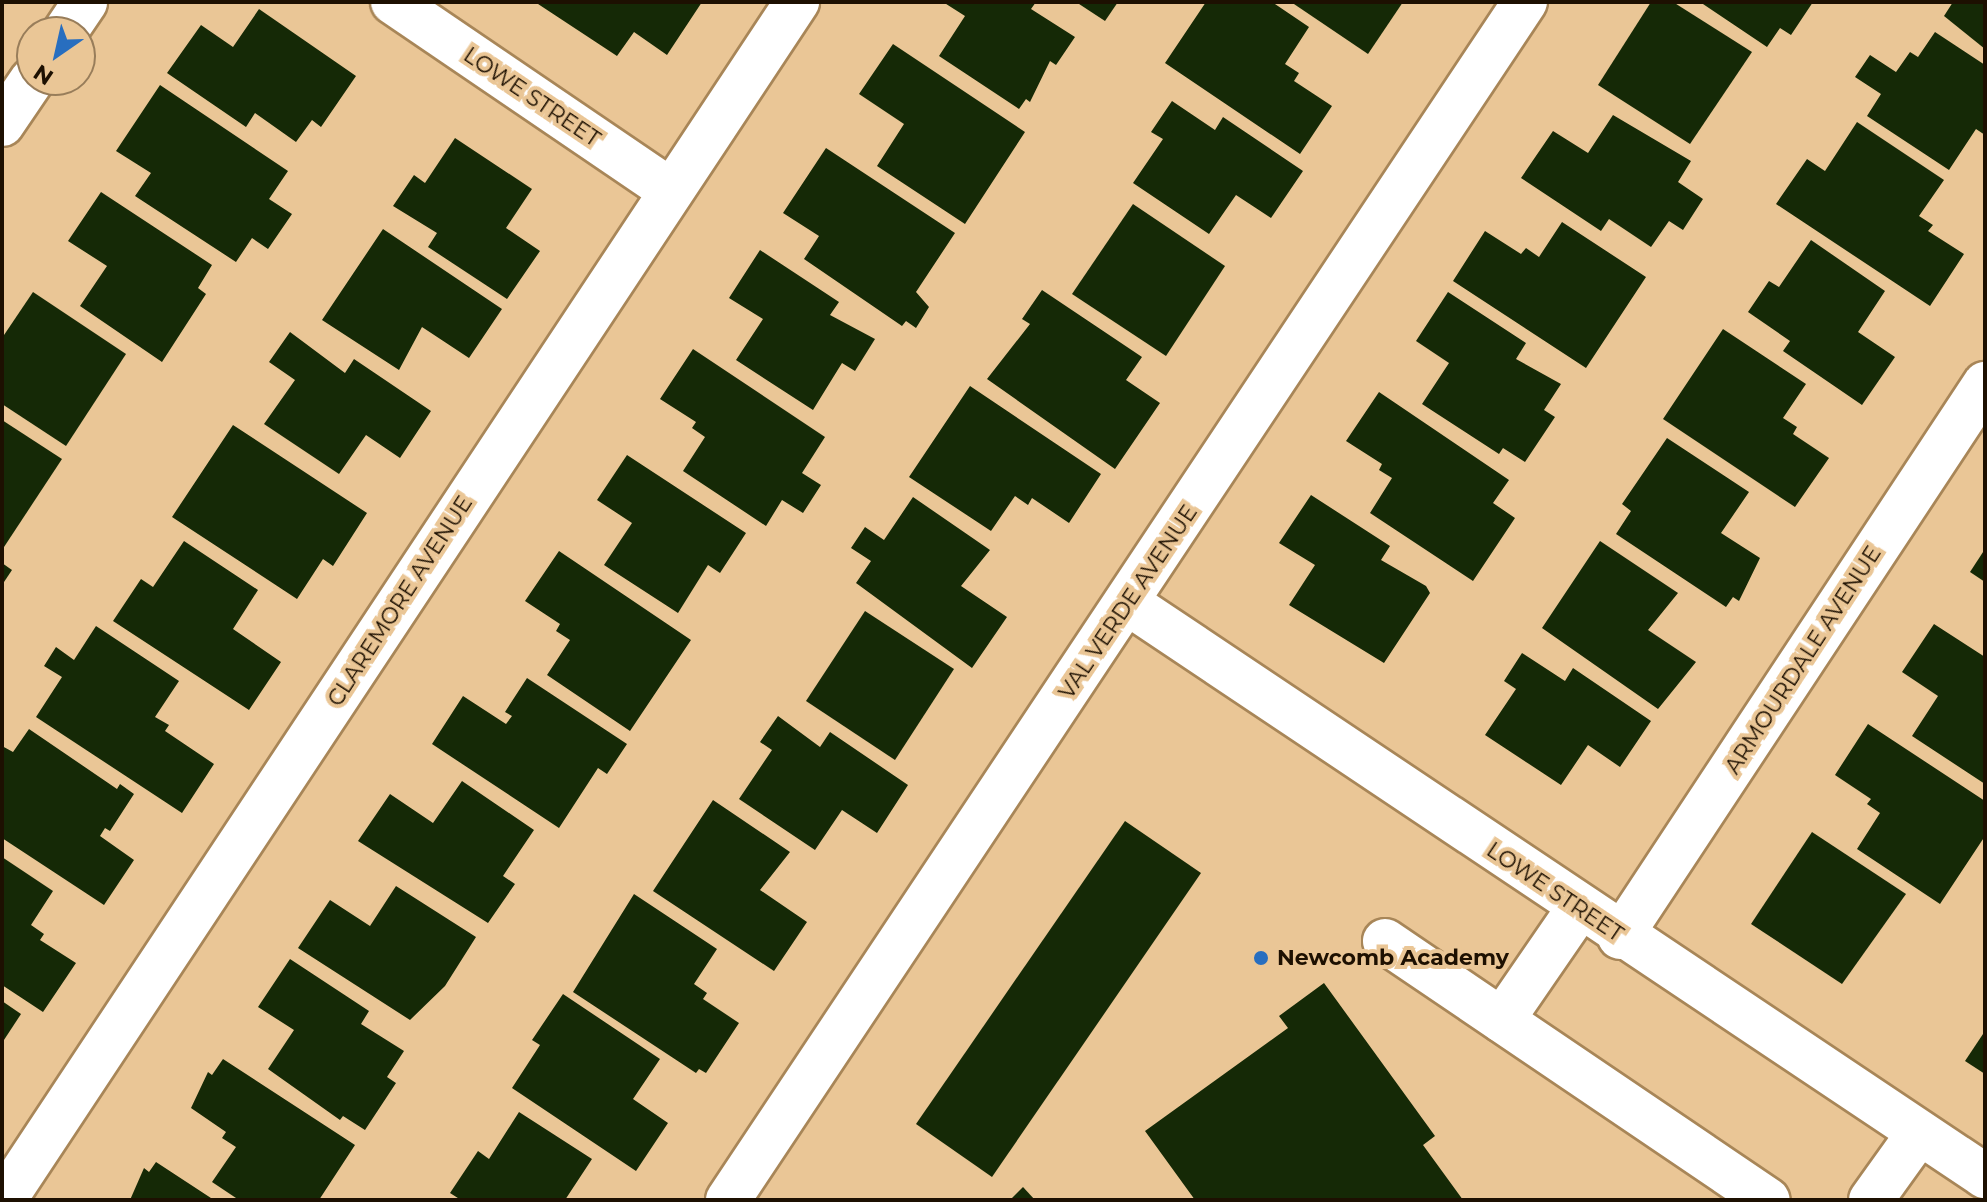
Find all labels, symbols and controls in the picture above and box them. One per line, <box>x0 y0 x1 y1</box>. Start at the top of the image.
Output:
north arrow <box>16 16 96 96</box>
street label: LOWE STREET <box>459 42 605 152</box>
text: N <box>28 58 58 91</box>
street label: CLAREMORE AVENUE <box>322 491 478 711</box>
street label: VAL VERDE AVENUE <box>1053 500 1203 704</box>
street label: ARMOURDALE AVENUE <box>1719 541 1887 779</box>
street label: LOWE STREET <box>1482 837 1628 947</box>
place label: Newcomb Academy <box>1277 945 1509 971</box>
marker: Newcomb Academy <box>1252 949 1270 967</box>

